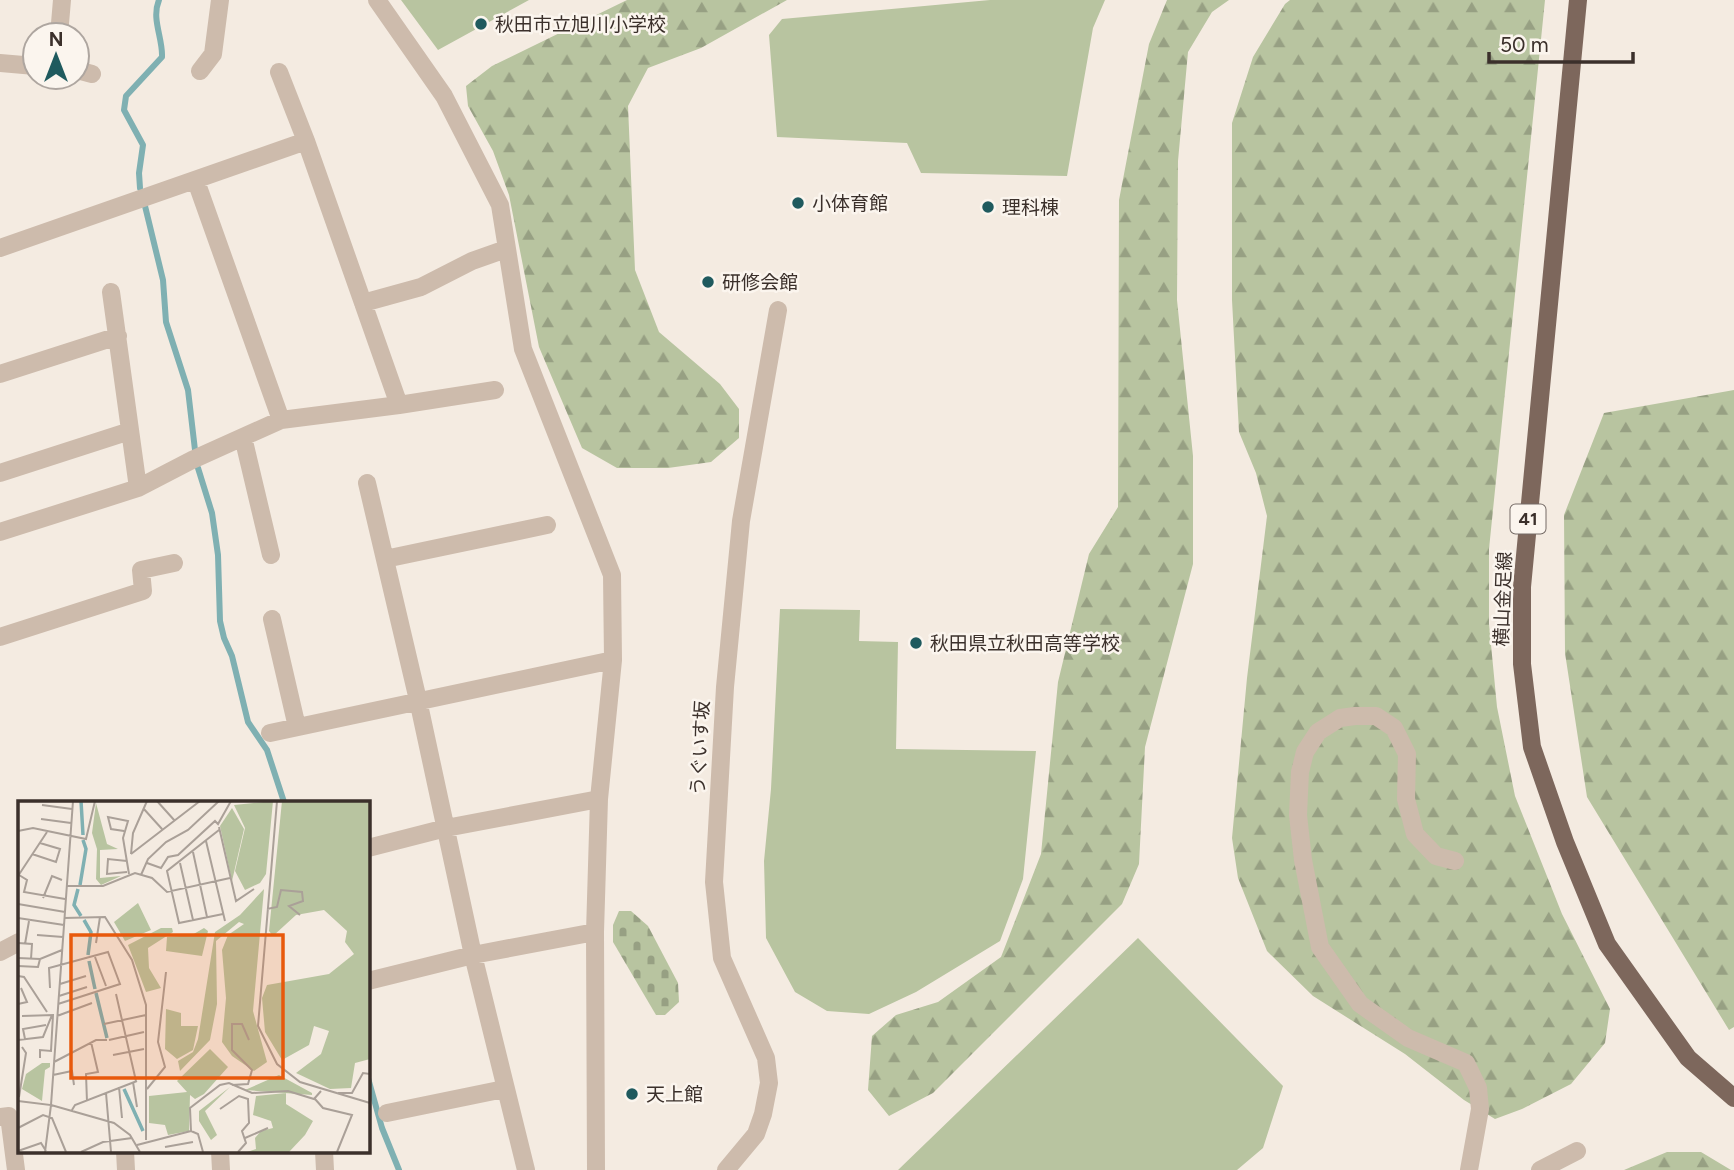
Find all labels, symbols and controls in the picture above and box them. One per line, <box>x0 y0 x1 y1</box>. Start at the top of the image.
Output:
place label: 秋田市立旭川小学校 <box>495 13 666 36</box>
marker: 秋田市立旭川小学校 <box>473 16 489 32</box>
north arrow <box>21 21 91 91</box>
scale bar <box>1489 21 1632 65</box>
text: N <box>49 28 63 51</box>
text: 50 m <box>1500 32 1549 57</box>
place label: 小体育館 <box>812 192 888 215</box>
marker: 小体育館 <box>790 195 806 211</box>
place label: 理科棟 <box>1002 196 1059 219</box>
marker: 理科棟 <box>980 199 996 215</box>
place label: 研修会館 <box>722 271 798 294</box>
marker: 研修会館 <box>700 274 716 290</box>
road number: 41 <box>1510 504 1546 534</box>
street label: 横山金足線 <box>1490 551 1516 647</box>
place label: 秋田県立秋田高等学校 <box>930 632 1120 655</box>
marker: 秋田県立秋田高等学校 <box>908 635 924 651</box>
street label: うぐいす坂 <box>686 700 714 796</box>
inset map <box>18 801 369 1152</box>
place label: 天上館 <box>646 1083 703 1106</box>
marker: 天上館 <box>624 1086 640 1102</box>

